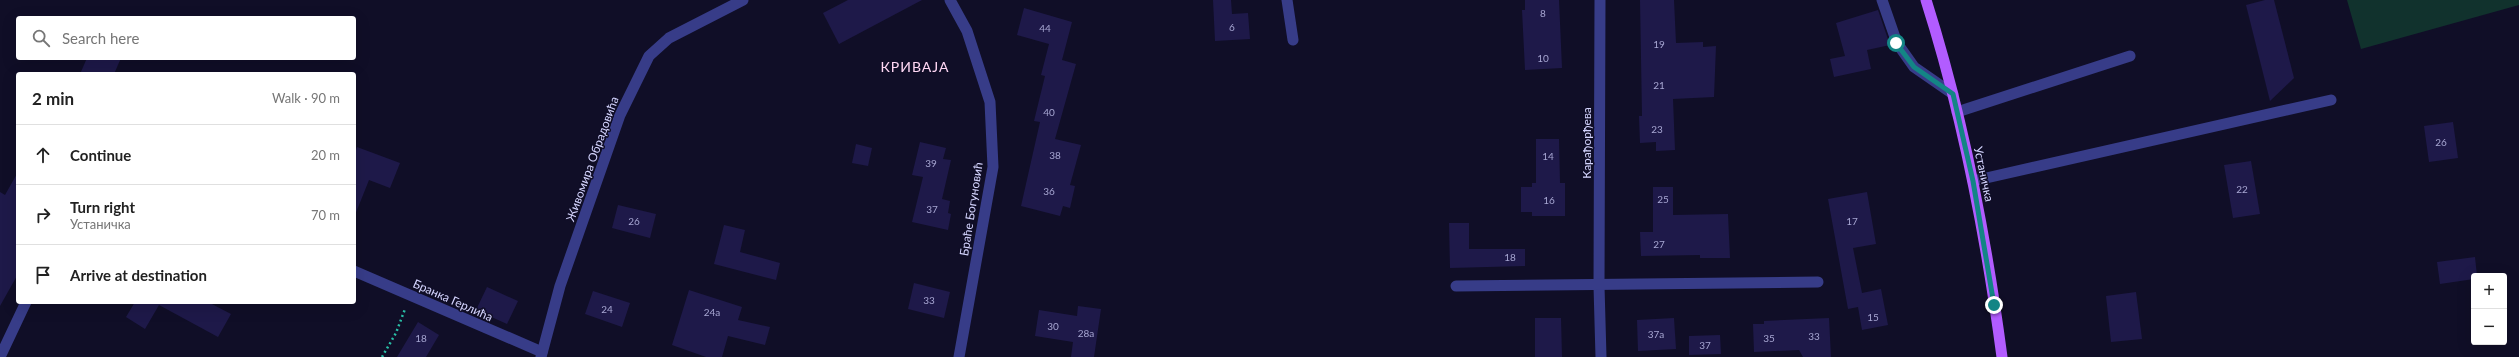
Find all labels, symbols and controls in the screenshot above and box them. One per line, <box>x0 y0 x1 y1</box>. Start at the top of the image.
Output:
house number: 8 <box>1540 7 1546 19</box>
search box <box>16 16 356 60</box>
house number: 6 <box>1229 21 1235 33</box>
house number: 44 <box>1039 22 1051 34</box>
icon: search <box>30 27 52 49</box>
text: Search here <box>62 29 139 47</box>
route start <box>1887 34 1905 52</box>
house number: 19 <box>1653 38 1665 50</box>
house number: 10 <box>1537 52 1549 64</box>
district label: КРИВАЈА <box>880 58 950 75</box>
house number: 21 <box>1653 79 1665 91</box>
text: 2 min <box>32 88 74 109</box>
text: Walk · 90 m <box>272 90 340 106</box>
street label: Живомира Обрадовића <box>562 94 622 224</box>
house number: 40 <box>1043 106 1055 118</box>
street label: Карађорђева <box>1579 107 1594 179</box>
house number: 23 <box>1651 123 1663 135</box>
house number: 26 <box>2435 136 2447 148</box>
icon: ahead <box>32 144 54 166</box>
street label: Устаничка <box>1971 145 1997 203</box>
text: Continue <box>70 146 131 164</box>
text: 20 m <box>311 147 340 163</box>
house number: 38 <box>1049 149 1061 161</box>
house number: 14 <box>1542 150 1554 162</box>
house number: 39 <box>925 157 937 169</box>
street label: Браће Богуновић <box>956 161 986 257</box>
house number: 22 <box>2236 183 2248 195</box>
house number: 36 <box>1043 185 1055 197</box>
house number: 25 <box>1657 193 1669 205</box>
house number: 16 <box>1543 194 1555 206</box>
text: Turn right <box>70 198 135 216</box>
house number: 37 <box>926 203 938 215</box>
icon: right <box>32 204 54 226</box>
text: 70 m <box>311 207 340 223</box>
house number: 26 <box>628 215 640 227</box>
house number: 17 <box>1846 215 1858 227</box>
text: Устаничка <box>70 216 131 232</box>
house number: 27 <box>1653 238 1665 250</box>
house number: 18 <box>1504 251 1516 263</box>
icon: arrive <box>32 264 54 286</box>
text: Arrive at destination <box>70 266 207 284</box>
map controls <box>2471 273 2507 345</box>
button: + <box>2471 273 2507 309</box>
street label: Бранка Герлића <box>411 276 495 324</box>
house number: 33 <box>923 294 935 306</box>
route end <box>1985 296 2003 314</box>
house number: 24 <box>601 303 613 315</box>
house number: 24a <box>704 306 720 318</box>
button: − <box>2471 309 2507 345</box>
house number: 15 <box>1867 311 1879 323</box>
house number: 30 <box>1047 320 1059 332</box>
house number: 28a <box>1078 327 1094 339</box>
house number: 37a <box>1648 328 1664 340</box>
house number: 33 <box>1808 330 1820 342</box>
house number: 18 <box>415 332 427 344</box>
house number: 35 <box>1763 332 1775 344</box>
house number: 37 <box>1699 339 1711 351</box>

